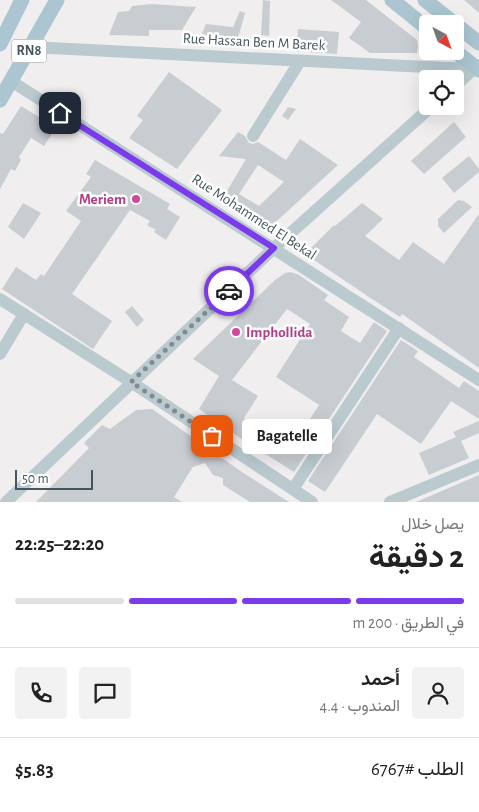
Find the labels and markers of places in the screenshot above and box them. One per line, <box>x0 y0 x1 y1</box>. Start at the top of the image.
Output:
pin <box>39 92 81 134</box>
place label: Meriem <box>79 192 126 207</box>
marker: Meriem <box>130 193 142 205</box>
place label: Imphollida <box>246 325 313 340</box>
marker: Imphollida <box>230 326 242 338</box>
pin <box>191 415 233 457</box>
callout: Bagatelle <box>242 418 332 454</box>

